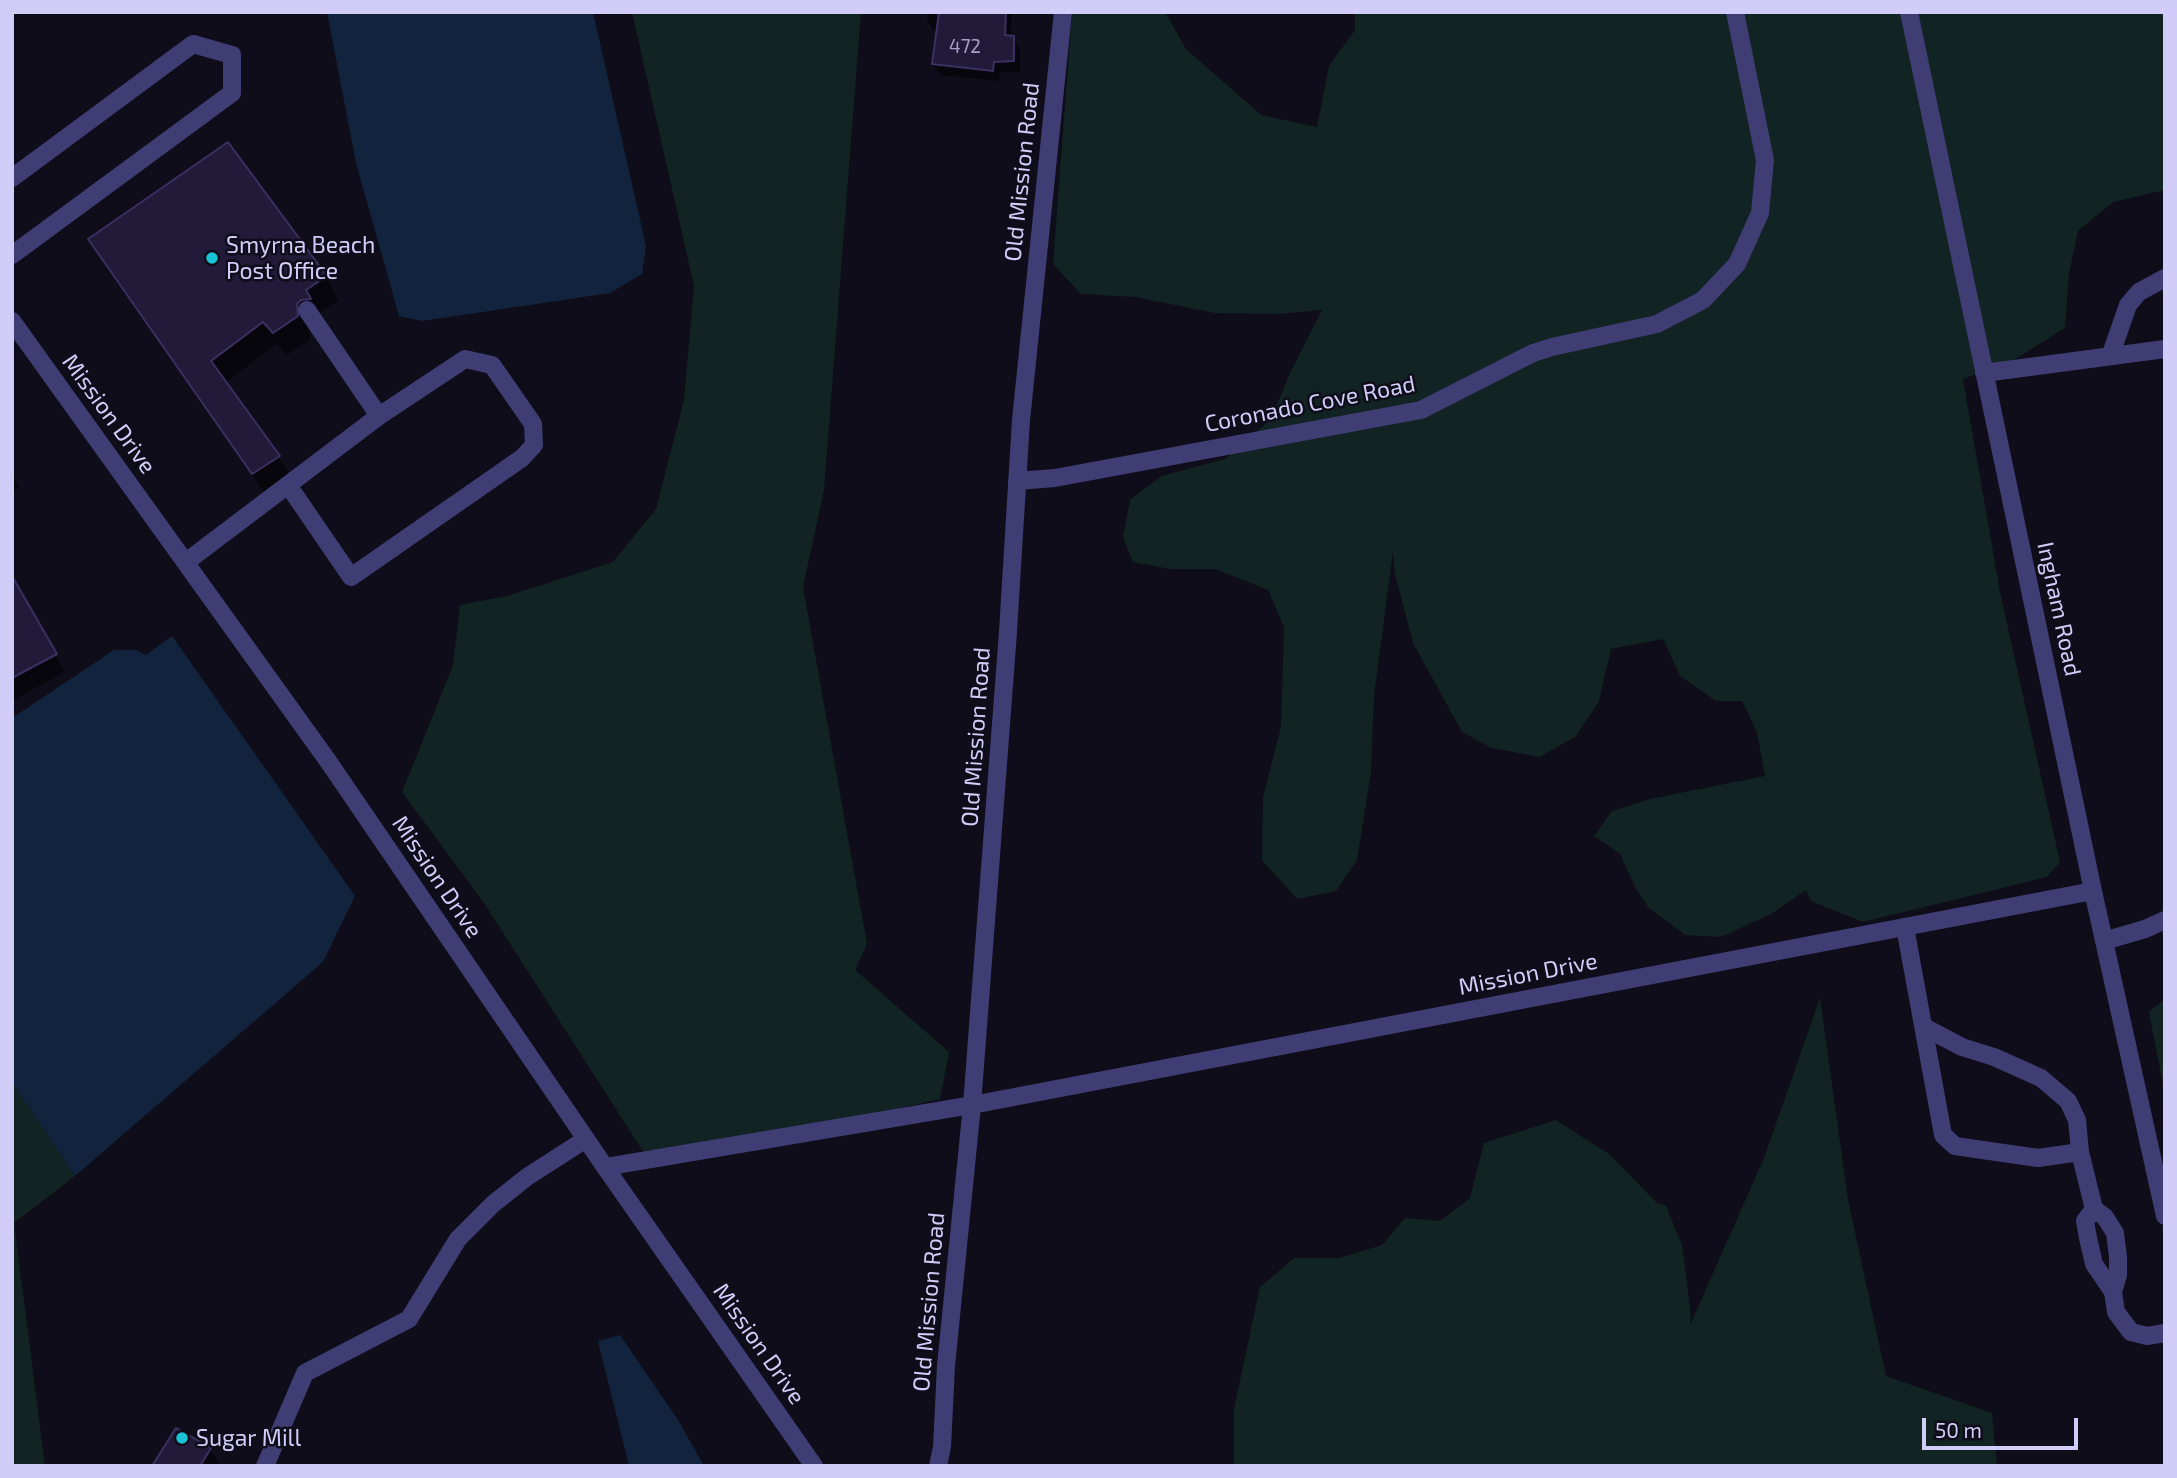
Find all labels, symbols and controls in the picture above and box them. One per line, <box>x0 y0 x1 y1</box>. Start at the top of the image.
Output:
house number: 472 <box>949 36 981 58</box>
street label: Old Mission Road <box>999 81 1045 263</box>
place label: Smyrna Beach Post Office <box>226 231 375 285</box>
marker: Smyrna Beach Post Office <box>204 250 220 266</box>
street label: Mission Drive <box>56 349 162 479</box>
street label: Coronado Cove Road <box>1202 370 1418 438</box>
street label: Ingham Road <box>2031 539 2087 679</box>
street label: Old Mission Road <box>956 646 996 828</box>
street label: Mission Drive <box>386 811 488 943</box>
street label: Mission Drive <box>1456 947 1600 1001</box>
street label: Old Mission Road <box>907 1211 951 1393</box>
street label: Mission Drive <box>707 1278 811 1410</box>
scale bar <box>1925 1404 2081 1448</box>
text: 50 m <box>1935 1417 1982 1442</box>
place label: Sugar Mill <box>196 1424 301 1452</box>
marker: Sugar Mill <box>174 1430 190 1446</box>

